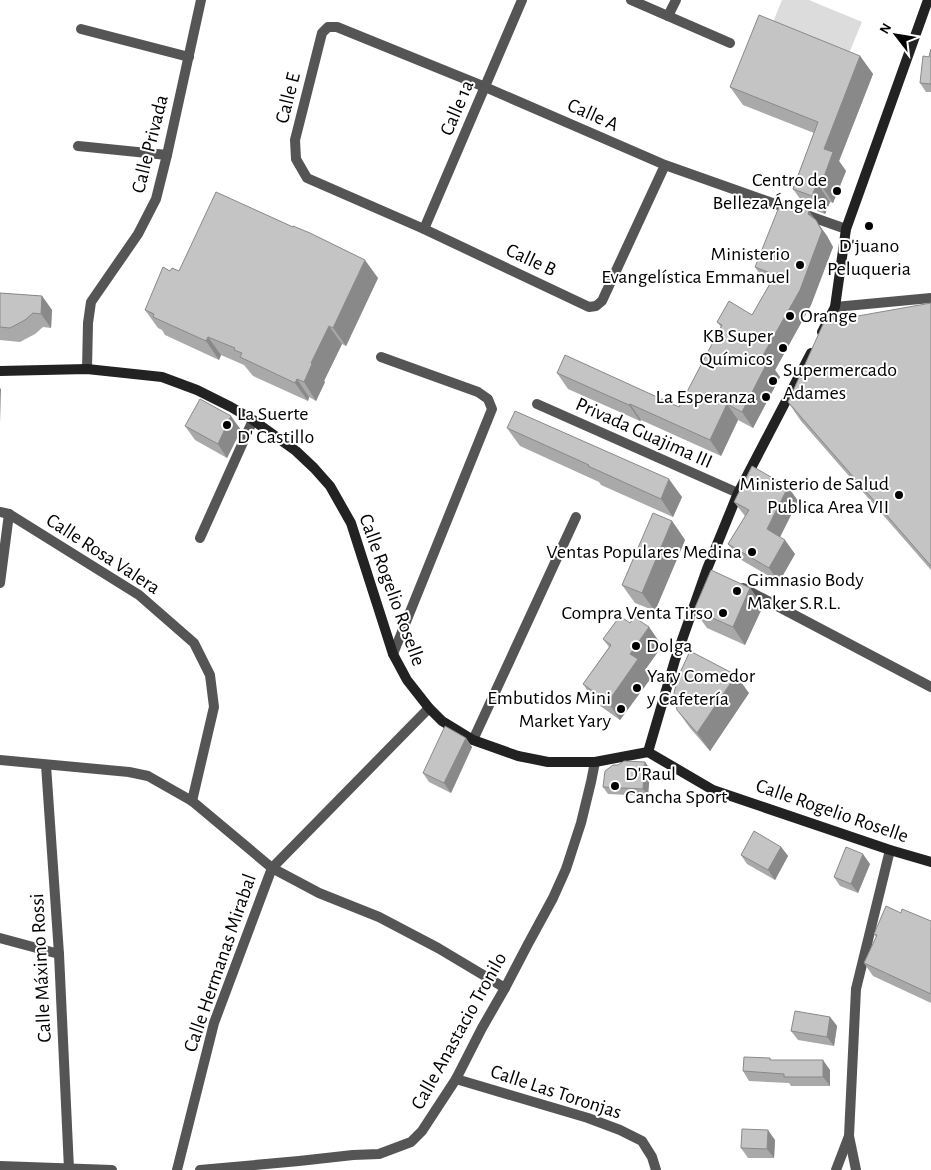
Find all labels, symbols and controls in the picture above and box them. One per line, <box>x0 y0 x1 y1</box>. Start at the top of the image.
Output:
north arrow <box>871 10 921 60</box>
text: N <box>877 21 894 37</box>
street label: Calle E <box>272 70 304 125</box>
street label: Calle 1a <box>436 77 478 139</box>
street label: Calle Privada <box>128 93 172 195</box>
street label: Calle A <box>564 95 622 135</box>
place label: Centro de Belleza Ángela <box>713 170 827 213</box>
marker: Centro de Belleza Ángela <box>831 185 843 197</box>
marker: D'juano Peluqueria <box>863 220 875 232</box>
place label: D'juano Peluqueria <box>827 236 911 279</box>
street label: Calle B <box>503 240 559 280</box>
place label: Ministerio Evangelística Emmanuel <box>601 244 790 287</box>
marker: Ministerio Evangelística Emmanuel <box>794 259 806 271</box>
place label: Orange <box>800 306 857 326</box>
marker: Orange <box>784 310 796 322</box>
place label: KB Super Químicos <box>699 326 774 369</box>
marker: KB Super Químicos <box>777 342 789 354</box>
place label: Supermercado Adames <box>783 360 897 403</box>
marker: Supermercado Adames <box>767 375 779 387</box>
place label: La Esperanza <box>656 387 756 407</box>
marker: La Esperanza <box>760 391 772 403</box>
street label: Privada Guajima III <box>573 394 715 472</box>
place label: La Suerte D' Castillo <box>237 404 314 447</box>
marker: La Suerte D' Castillo <box>221 419 233 431</box>
place label: Ministerio de Salud Publica Area VII <box>739 474 889 517</box>
marker: Ministerio de Salud Publica Area VII <box>893 489 905 501</box>
street label: Calle Rosa Valera <box>43 510 163 598</box>
street label: Calle Rogelio Roselle <box>355 511 429 669</box>
place label: Ventas Populares Medina <box>546 542 742 562</box>
marker: Ventas Populares Medina <box>746 546 758 558</box>
place label: Gimnasio Body Maker S.R.L. <box>747 570 864 613</box>
marker: Gimnasio Body Maker S.R.L. <box>731 585 743 597</box>
place label: Compra Venta Tirso <box>561 603 713 623</box>
marker: Compra Venta Tirso <box>717 607 729 619</box>
place label: Dolga <box>646 636 692 656</box>
marker: Dolga <box>630 640 642 652</box>
place label: Yary Comedor y Cafetería <box>646 666 756 709</box>
marker: Yary Comedor y Cafetería <box>631 682 643 694</box>
place label: Embutidos Mini Market Yary <box>487 688 611 731</box>
marker: Embutidos Mini Market Yary <box>615 703 627 715</box>
place label: D'Raul Cancha Sport <box>625 764 728 807</box>
street label: Calle Rogelio Roselle <box>753 775 911 847</box>
marker: D'Raul Cancha Sport <box>609 780 621 792</box>
street label: Calle Hermanas Mirabal <box>180 871 260 1055</box>
street label: Calle Máximo Rossi <box>27 893 55 1043</box>
street label: Calle Anastacio Tronilo <box>408 949 510 1113</box>
street label: Calle Las Toronjas <box>488 1061 624 1123</box>

